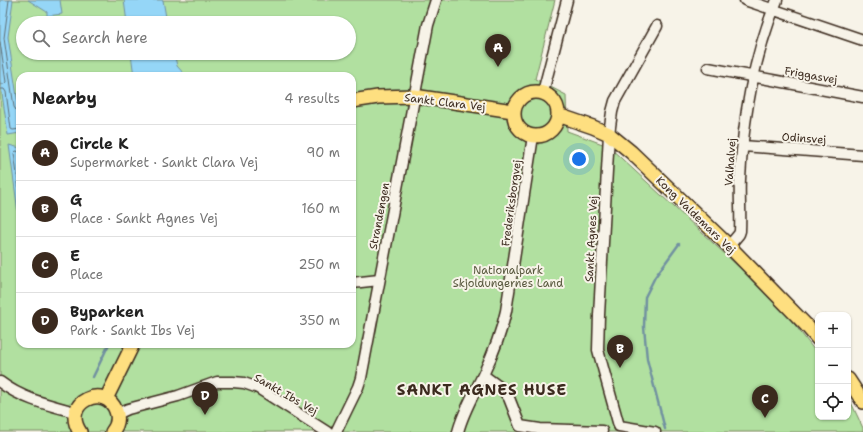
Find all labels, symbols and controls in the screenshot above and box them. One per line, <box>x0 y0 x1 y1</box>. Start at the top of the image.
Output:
search box <box>16 16 356 60</box>
icon: search <box>30 27 52 49</box>
text: Search here <box>62 28 148 48</box>
pin: A <box>485 34 511 67</box>
street label: Friggasvej <box>783 63 839 88</box>
text: Nearby <box>32 87 97 109</box>
text: 4 results <box>284 90 340 107</box>
street label: Sankt Clara Vej <box>404 90 486 115</box>
street label: Odinsvej <box>781 129 827 148</box>
text: Circle K <box>70 134 129 154</box>
street label: Valhalvej <box>721 138 740 186</box>
text: A <box>40 144 50 161</box>
text: 90 m <box>306 144 340 161</box>
your location <box>569 149 589 169</box>
text: Supermarket · Sankt Clara Vej <box>70 154 258 171</box>
street label: Frederiksborgvej <box>498 159 525 247</box>
street label: Kong Valdemars Vej <box>653 173 739 257</box>
street label: Strandengen <box>366 181 393 251</box>
text: G <box>70 190 82 210</box>
street label: Sankt Agnes Vej <box>582 195 601 283</box>
text: B <box>41 200 49 217</box>
text: 160 m <box>302 200 340 217</box>
text: Place · Sankt Agnes Vej <box>70 210 218 227</box>
text: E <box>70 246 80 266</box>
text: C <box>41 256 49 273</box>
text: 250 m <box>299 256 340 273</box>
park label: Nationalpark Skjoldungernes Land <box>453 263 563 291</box>
text: Place <box>70 266 103 283</box>
text: Byparken <box>70 302 144 322</box>
text: D <box>40 312 50 329</box>
text: 350 m <box>299 312 340 329</box>
map controls <box>815 312 851 420</box>
button: + <box>815 312 851 348</box>
text: Park · Sankt Ibs Vej <box>70 322 195 339</box>
pin: B <box>607 335 633 368</box>
button: − <box>815 348 851 384</box>
street label: Sankt Ibs Vej <box>251 370 320 419</box>
district label: SANKT AGNES HUSE <box>397 380 567 400</box>
pin: D <box>192 382 218 415</box>
button: locate <box>815 384 851 420</box>
pin: C <box>752 385 778 418</box>

